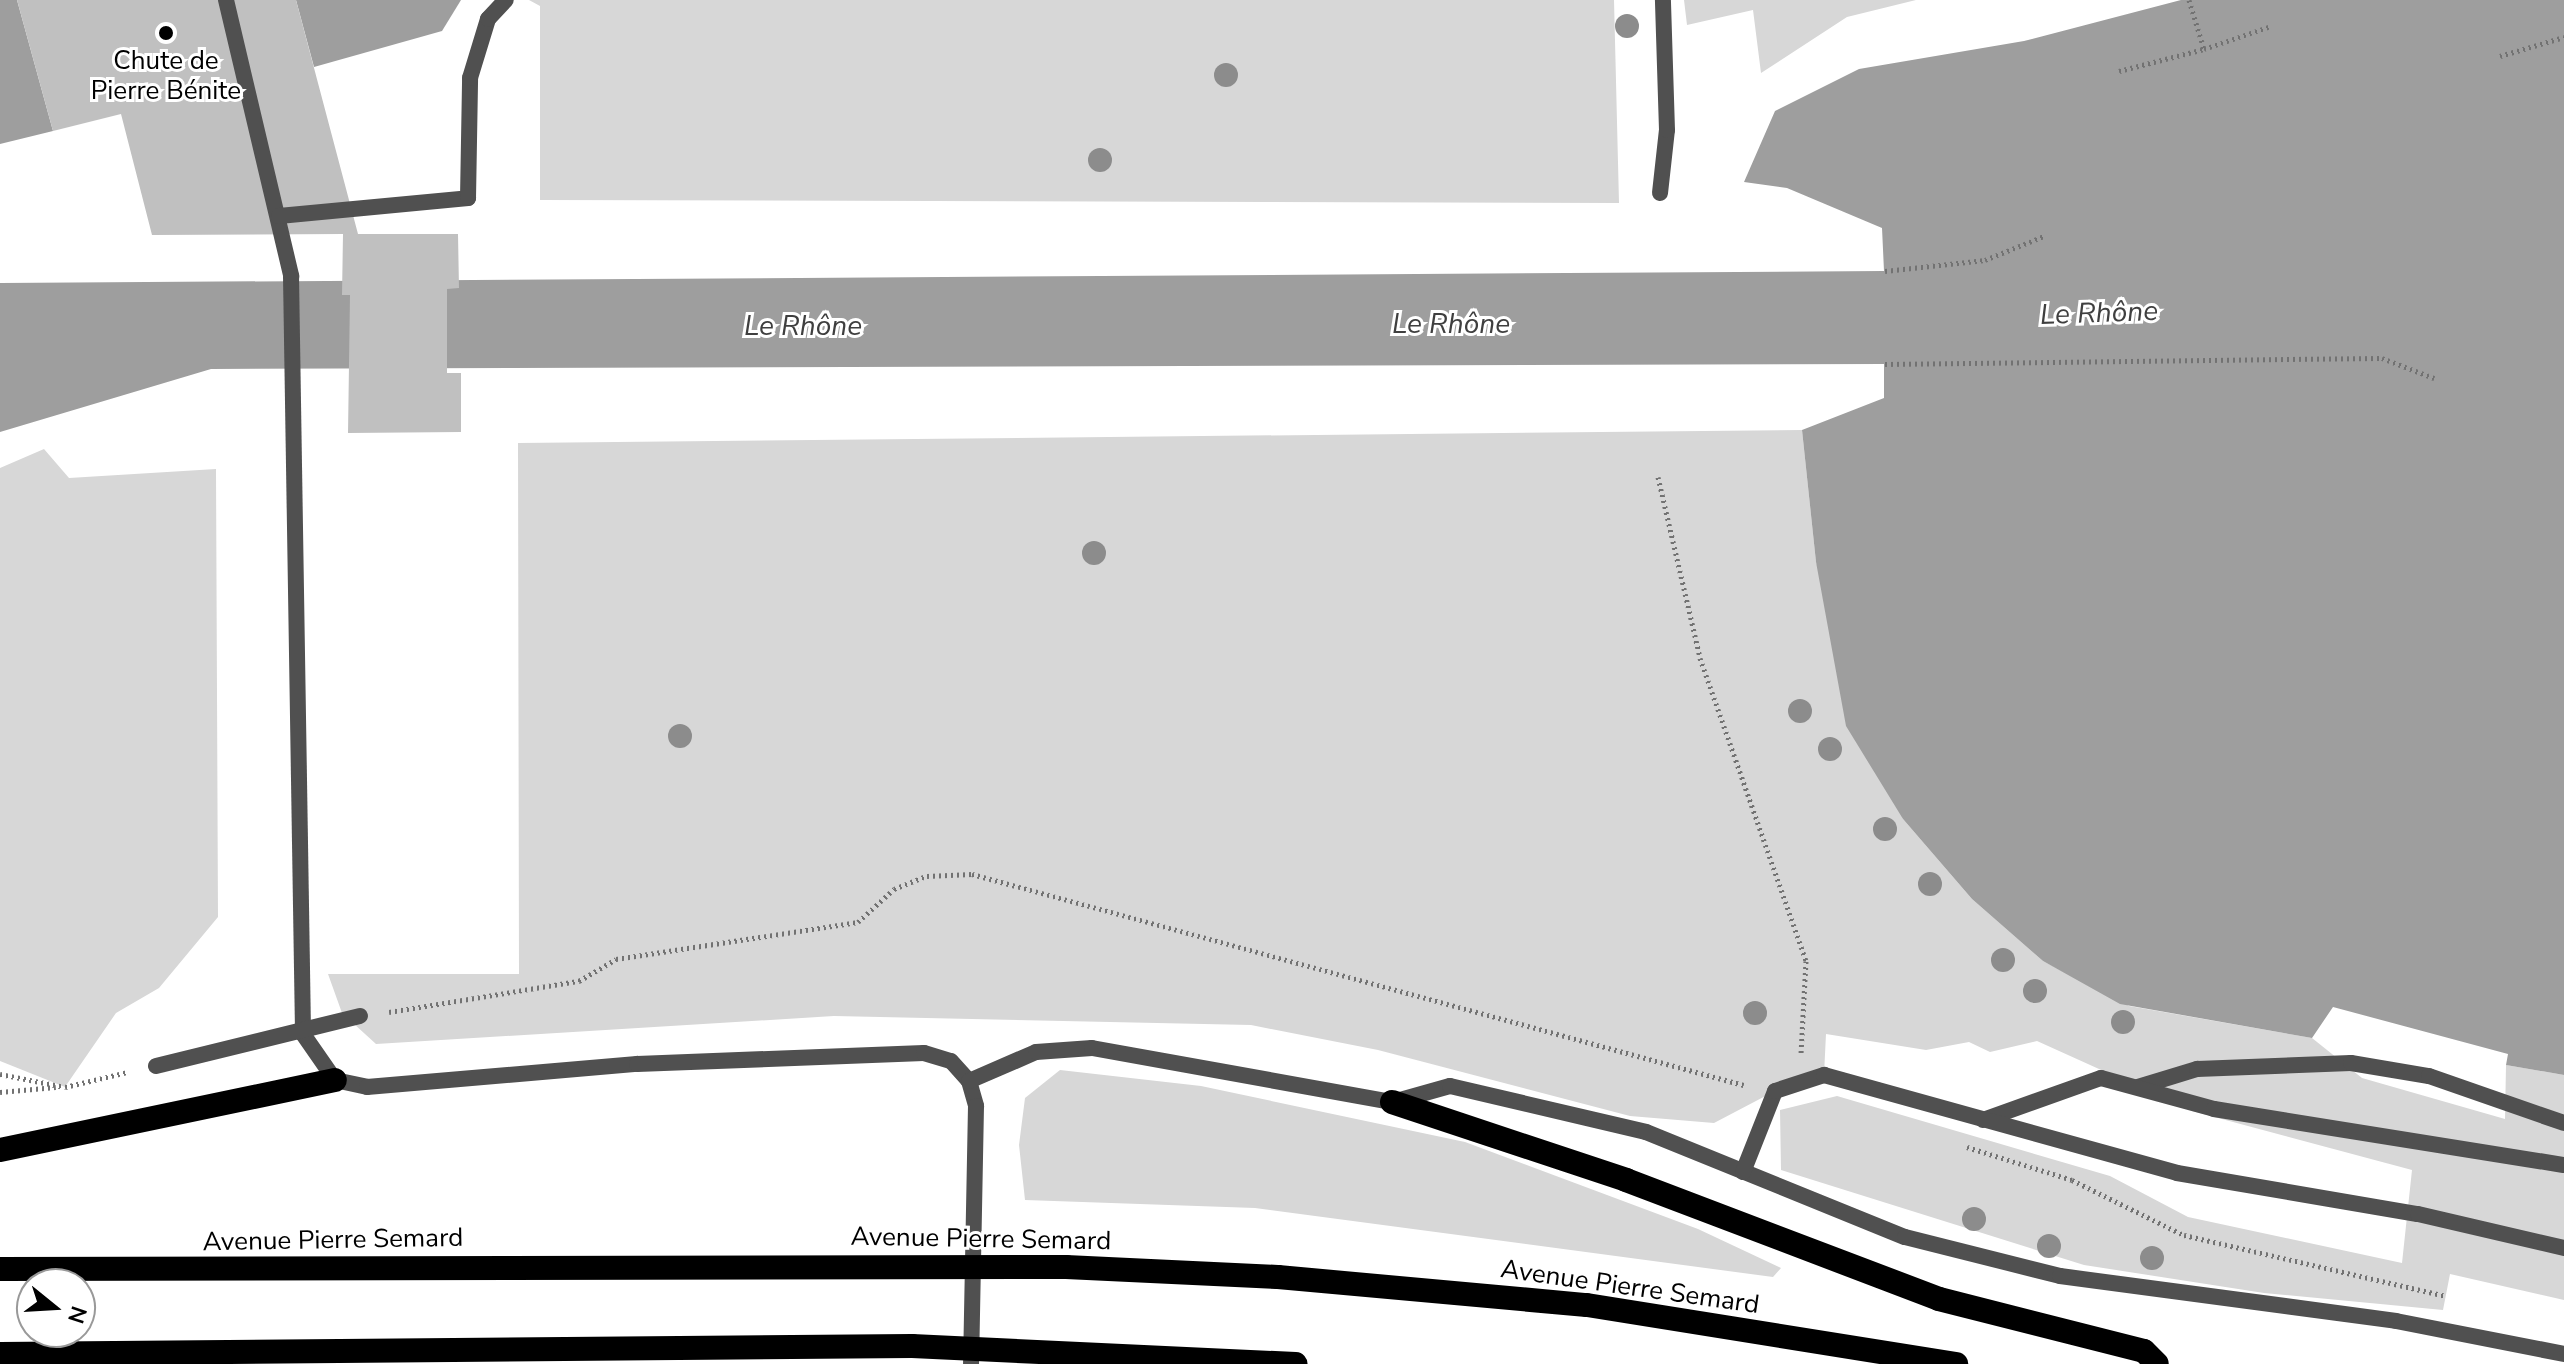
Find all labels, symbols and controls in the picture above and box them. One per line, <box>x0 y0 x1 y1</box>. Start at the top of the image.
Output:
marker: Chute de Pierre Bénite <box>157 24 175 42</box>
place label: Chute de Pierre Bénite <box>91 45 241 106</box>
water label: Le Rhône <box>2039 294 2159 332</box>
water label: Le Rhône <box>1392 307 1510 341</box>
water label: Le Rhône <box>744 309 862 343</box>
street label: Avenue Pierre Semard <box>850 1221 1112 1257</box>
street label: Avenue Pierre Semard <box>202 1222 464 1258</box>
street label: Avenue Pierre Semard <box>1499 1253 1761 1321</box>
north arrow <box>16 1268 96 1348</box>
text: N <box>60 1302 94 1327</box>

